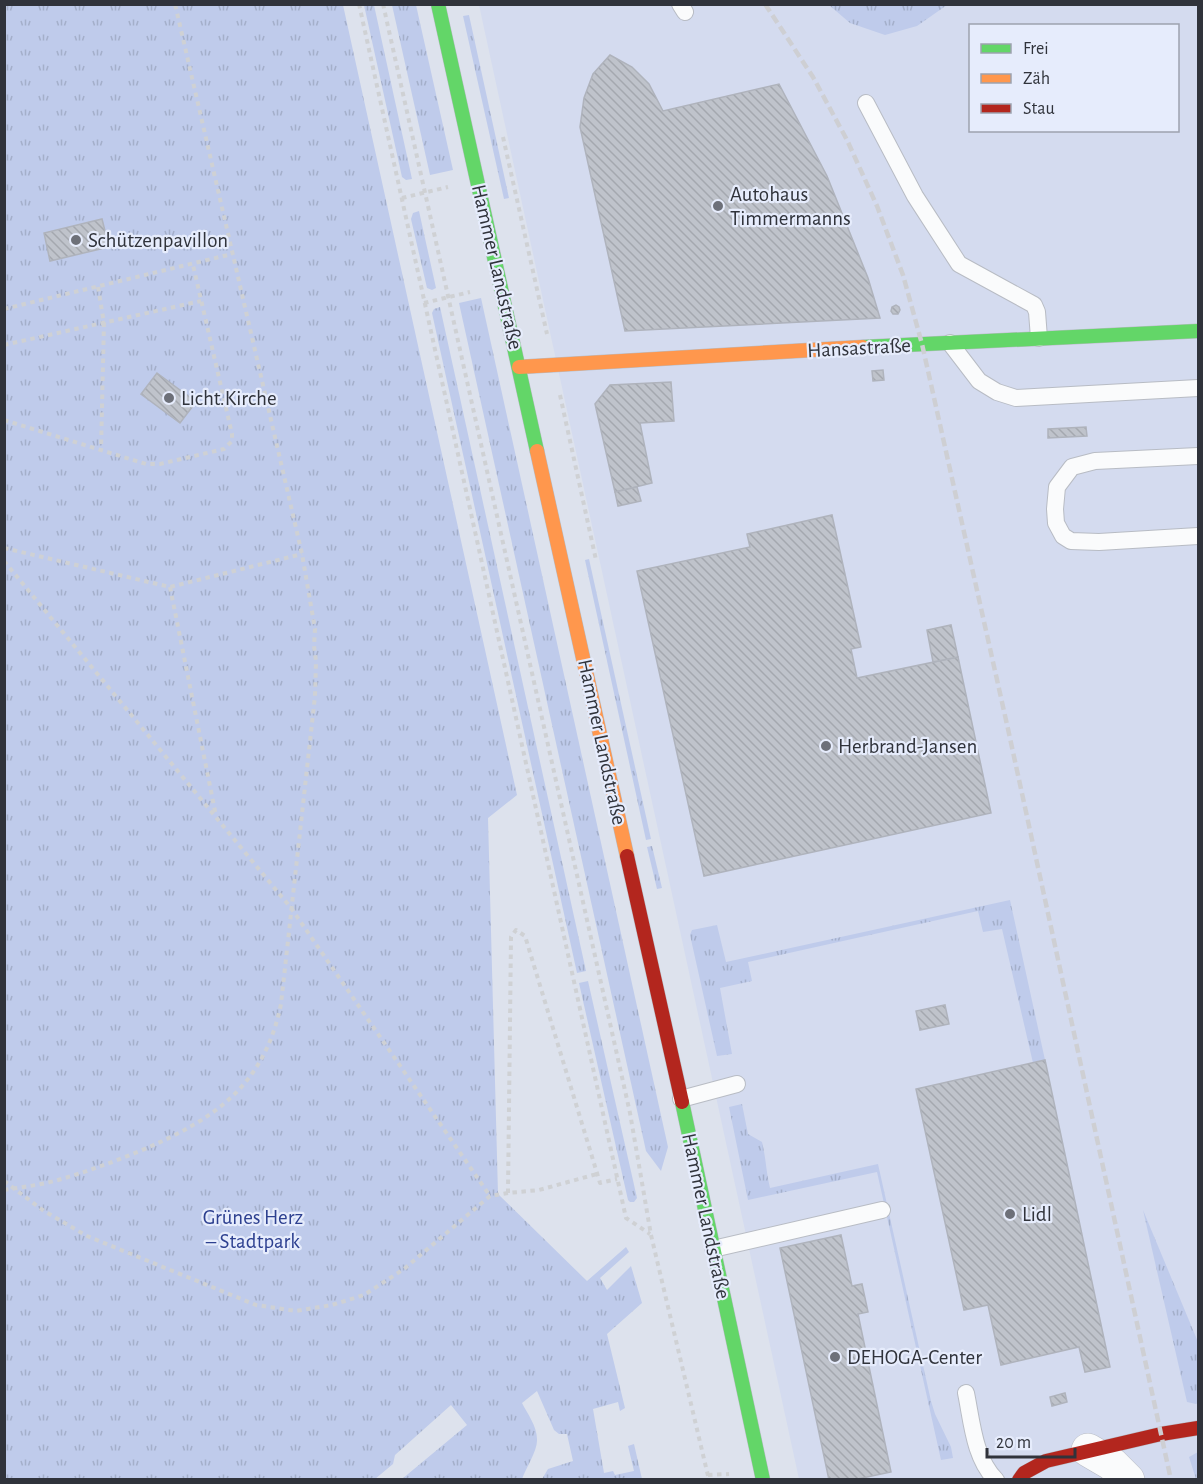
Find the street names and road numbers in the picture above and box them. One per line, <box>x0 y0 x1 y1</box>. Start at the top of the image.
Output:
street label: Hammer Landstraße <box>468 182 526 352</box>
street label: Hansastraße <box>807 335 911 361</box>
street label: Hammer Landstraße <box>574 657 630 827</box>
street label: Hammer Landstraße <box>678 1131 734 1301</box>

